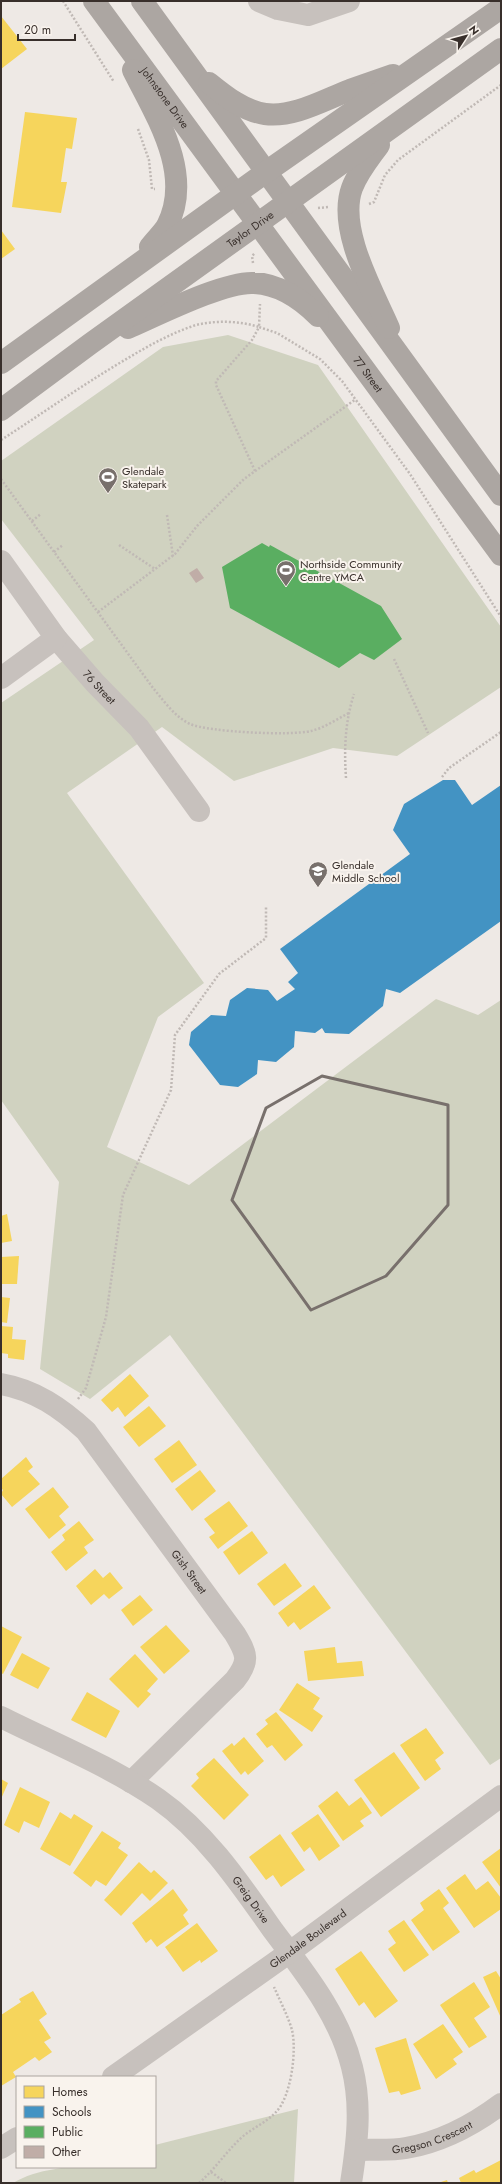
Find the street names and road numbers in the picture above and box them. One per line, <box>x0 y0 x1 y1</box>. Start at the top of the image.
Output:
street label: Johnstone Drive <box>136 62 193 132</box>
street label: Taylor Drive <box>224 207 277 251</box>
street label: 77 Street <box>349 353 387 396</box>
street label: 76 Street <box>79 666 120 708</box>
street label: Gish Street <box>168 1546 211 1597</box>
street label: Greig Drive <box>229 1873 274 1927</box>
street label: Glendale Boulevard <box>266 1905 350 1972</box>
street label: Gregson Crescent <box>391 2116 476 2158</box>

